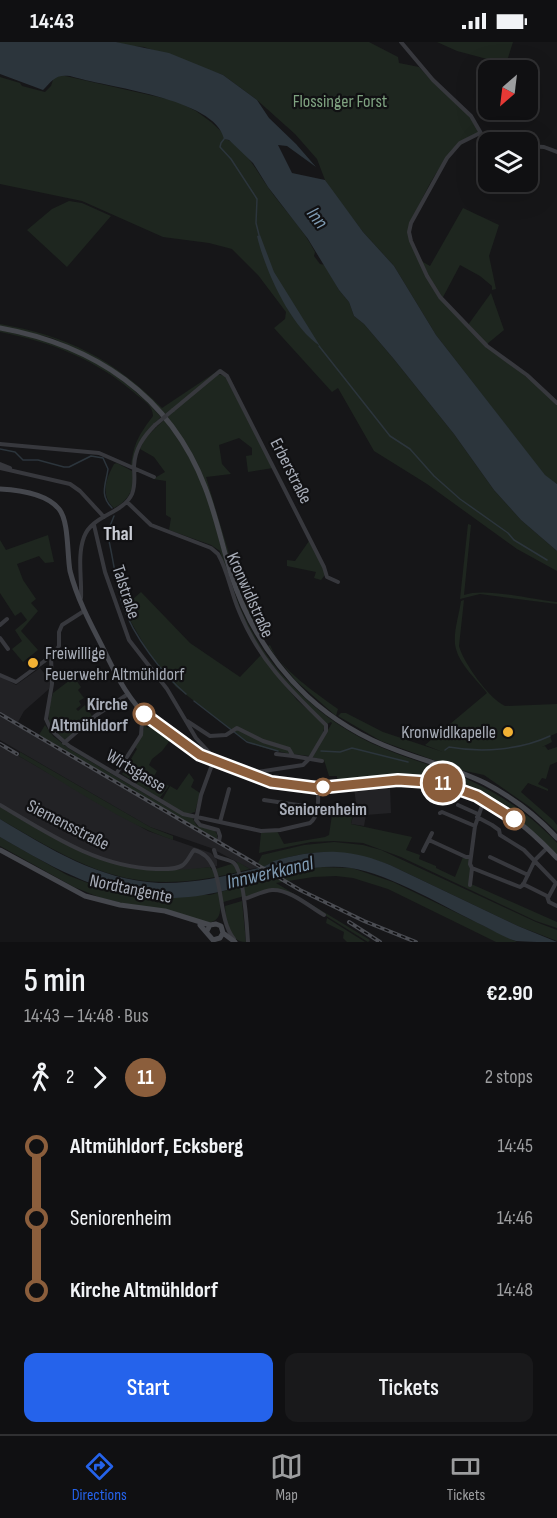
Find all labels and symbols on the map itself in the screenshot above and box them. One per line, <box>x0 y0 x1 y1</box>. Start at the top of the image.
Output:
north arrow <box>478 60 538 120</box>
park label: Flossinger Forst <box>293 91 388 112</box>
water label: Inn <box>301 202 333 234</box>
street label: Erberstraße <box>266 435 316 507</box>
district label: Thal <box>103 522 133 546</box>
street label: Kronwidlstraße <box>222 549 278 641</box>
street label: Talstraße <box>108 563 144 621</box>
place label: Freiwillige Feuerwehr Altmühldorf <box>45 643 185 685</box>
marker: Freiwillige Feuerwehr Altmühldorf <box>26 656 40 670</box>
place label: Kirche Altmühldorf <box>50 694 128 736</box>
marker: Kirche Altmühldorf <box>133 703 155 725</box>
place label: Kronwidlkapelle <box>401 722 496 743</box>
marker: Kronwidlkapelle <box>501 725 515 739</box>
street label: Wirtsgasse <box>102 745 170 797</box>
line badge: 11 <box>416 764 470 802</box>
marker: Seniorenheim <box>314 778 332 796</box>
street label: Siemensstraße <box>23 795 113 855</box>
place label: Seniorenheim <box>279 799 367 820</box>
unlabelled marker <box>503 808 525 830</box>
water label: Innwerkkanal <box>224 851 317 895</box>
street label: Nordtangente <box>88 870 174 908</box>

